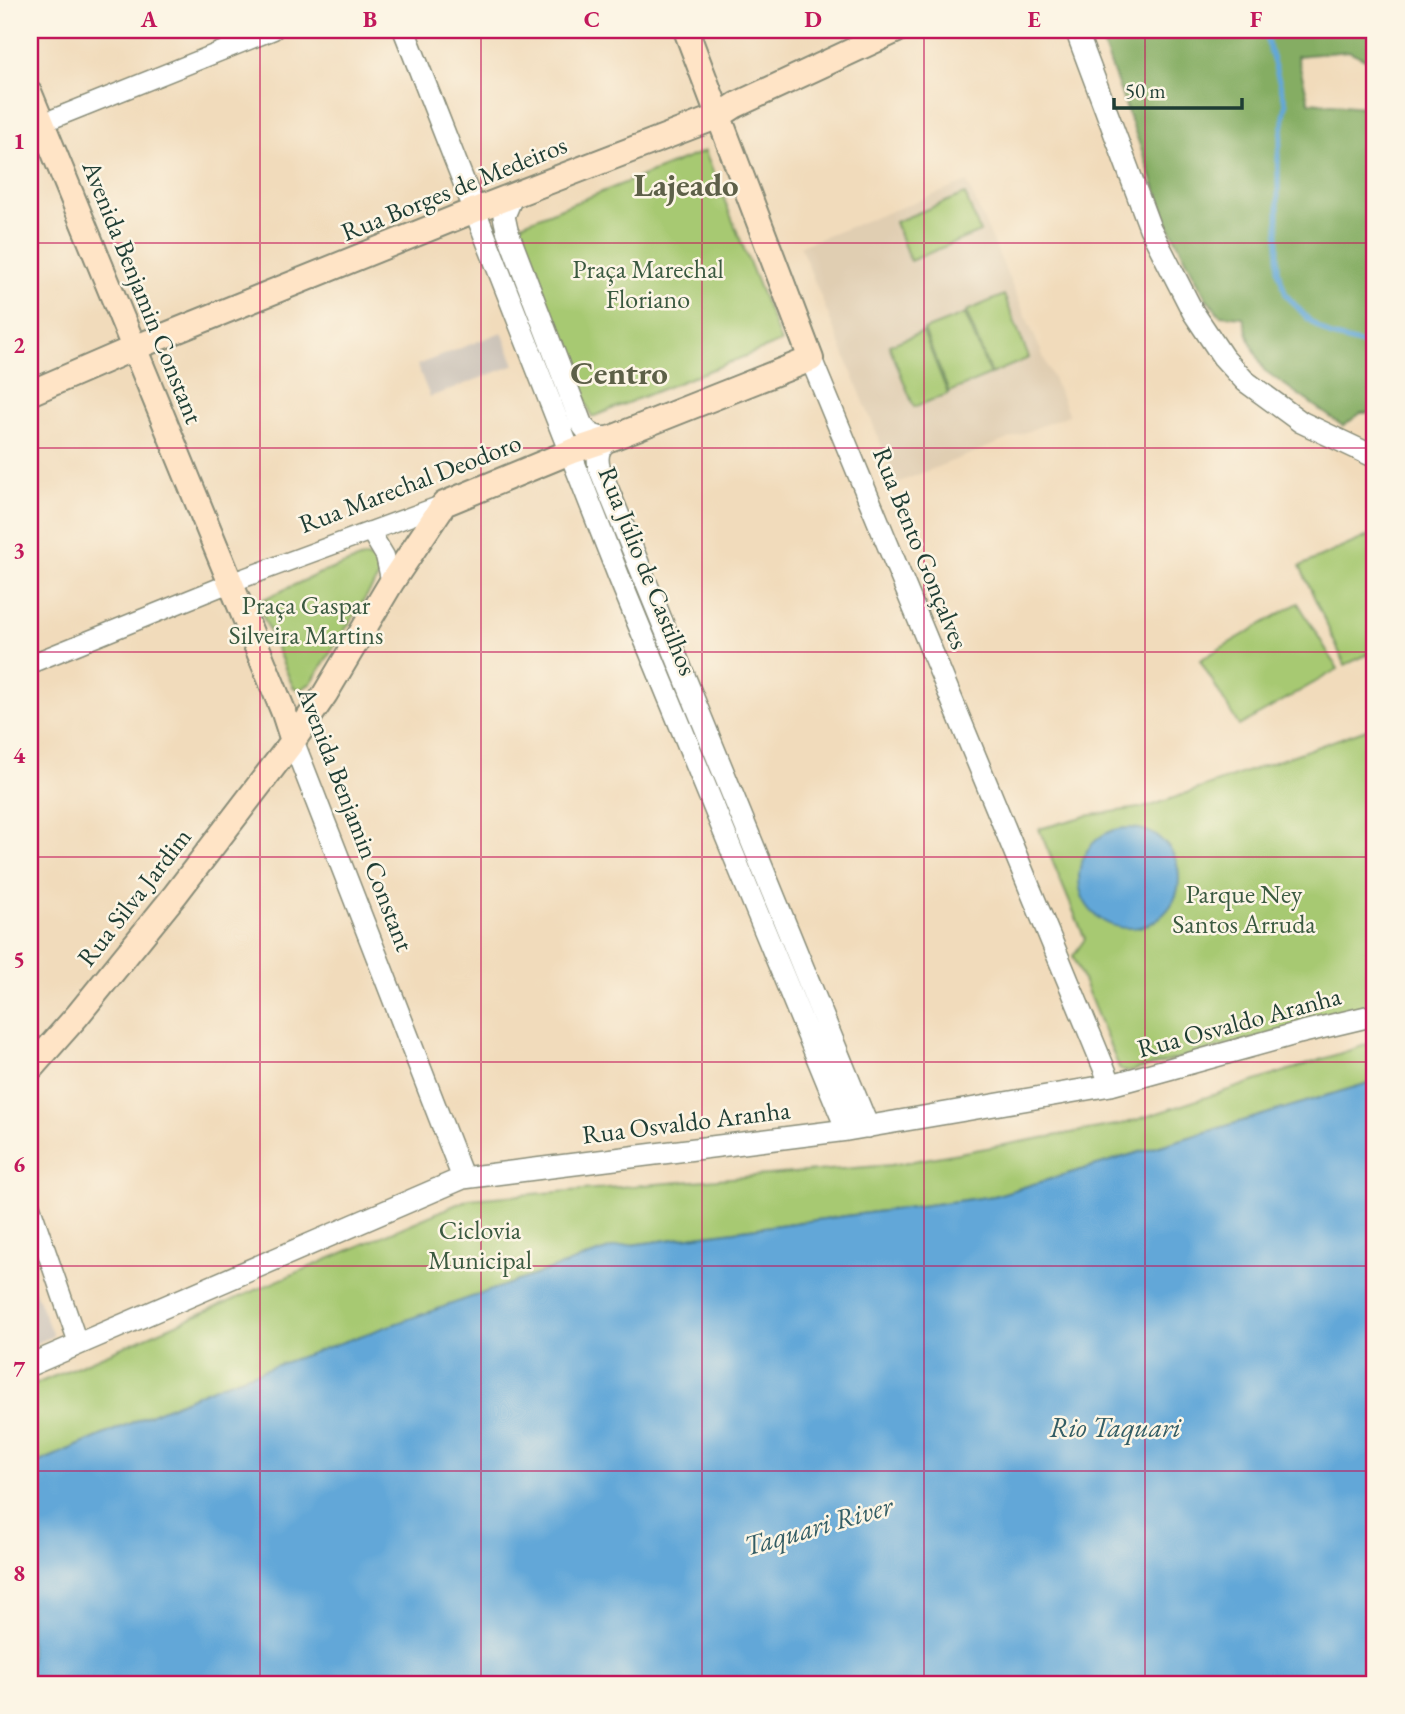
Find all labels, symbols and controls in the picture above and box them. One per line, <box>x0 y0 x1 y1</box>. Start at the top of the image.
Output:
text: A <box>140 4 158 34</box>
text: B <box>363 4 377 34</box>
text: C <box>584 4 600 34</box>
text: D <box>804 4 822 34</box>
text: E <box>1027 4 1041 34</box>
text: F <box>1250 4 1263 34</box>
scale bar <box>1114 66 1242 110</box>
text: 50 m <box>1125 77 1166 104</box>
text: 1 <box>13 126 25 156</box>
street label: Rua Borges de Medeiros <box>336 127 572 249</box>
street label: Avenida Benjamin Constant <box>74 155 211 428</box>
district label: Lajeado <box>633 163 739 206</box>
park label: Praça Marechal Floriano <box>572 252 724 316</box>
text: 2 <box>13 330 25 360</box>
district label: Centro <box>570 351 668 394</box>
street label: Rua Marechal Deodoro <box>294 425 526 541</box>
street label: Rua Bento Gonçalves <box>865 442 977 654</box>
street label: Rua Júlio de Castilhos <box>591 462 705 680</box>
text: 3 <box>13 535 25 565</box>
park label: Praça Gaspar Silveira Martins <box>229 588 383 652</box>
street label: Avenida Benjamin Constant <box>289 681 422 956</box>
text: 4 <box>13 740 26 770</box>
street label: Rua Silva Jardim <box>69 821 199 973</box>
park label: Parque Ney Santos Arruda <box>1172 877 1316 941</box>
text: 5 <box>13 944 25 974</box>
street label: Rua Osvaldo Aranha <box>1133 978 1345 1066</box>
street label: Rua Osvaldo Aranha <box>580 1092 793 1152</box>
text: 6 <box>13 1149 25 1179</box>
park label: Ciclovia Municipal <box>428 1213 532 1277</box>
text: 7 <box>13 1354 26 1384</box>
water label: Rio Taquari <box>1049 1409 1183 1446</box>
water label: Taquari River <box>739 1486 898 1564</box>
text: 8 <box>13 1558 25 1588</box>

